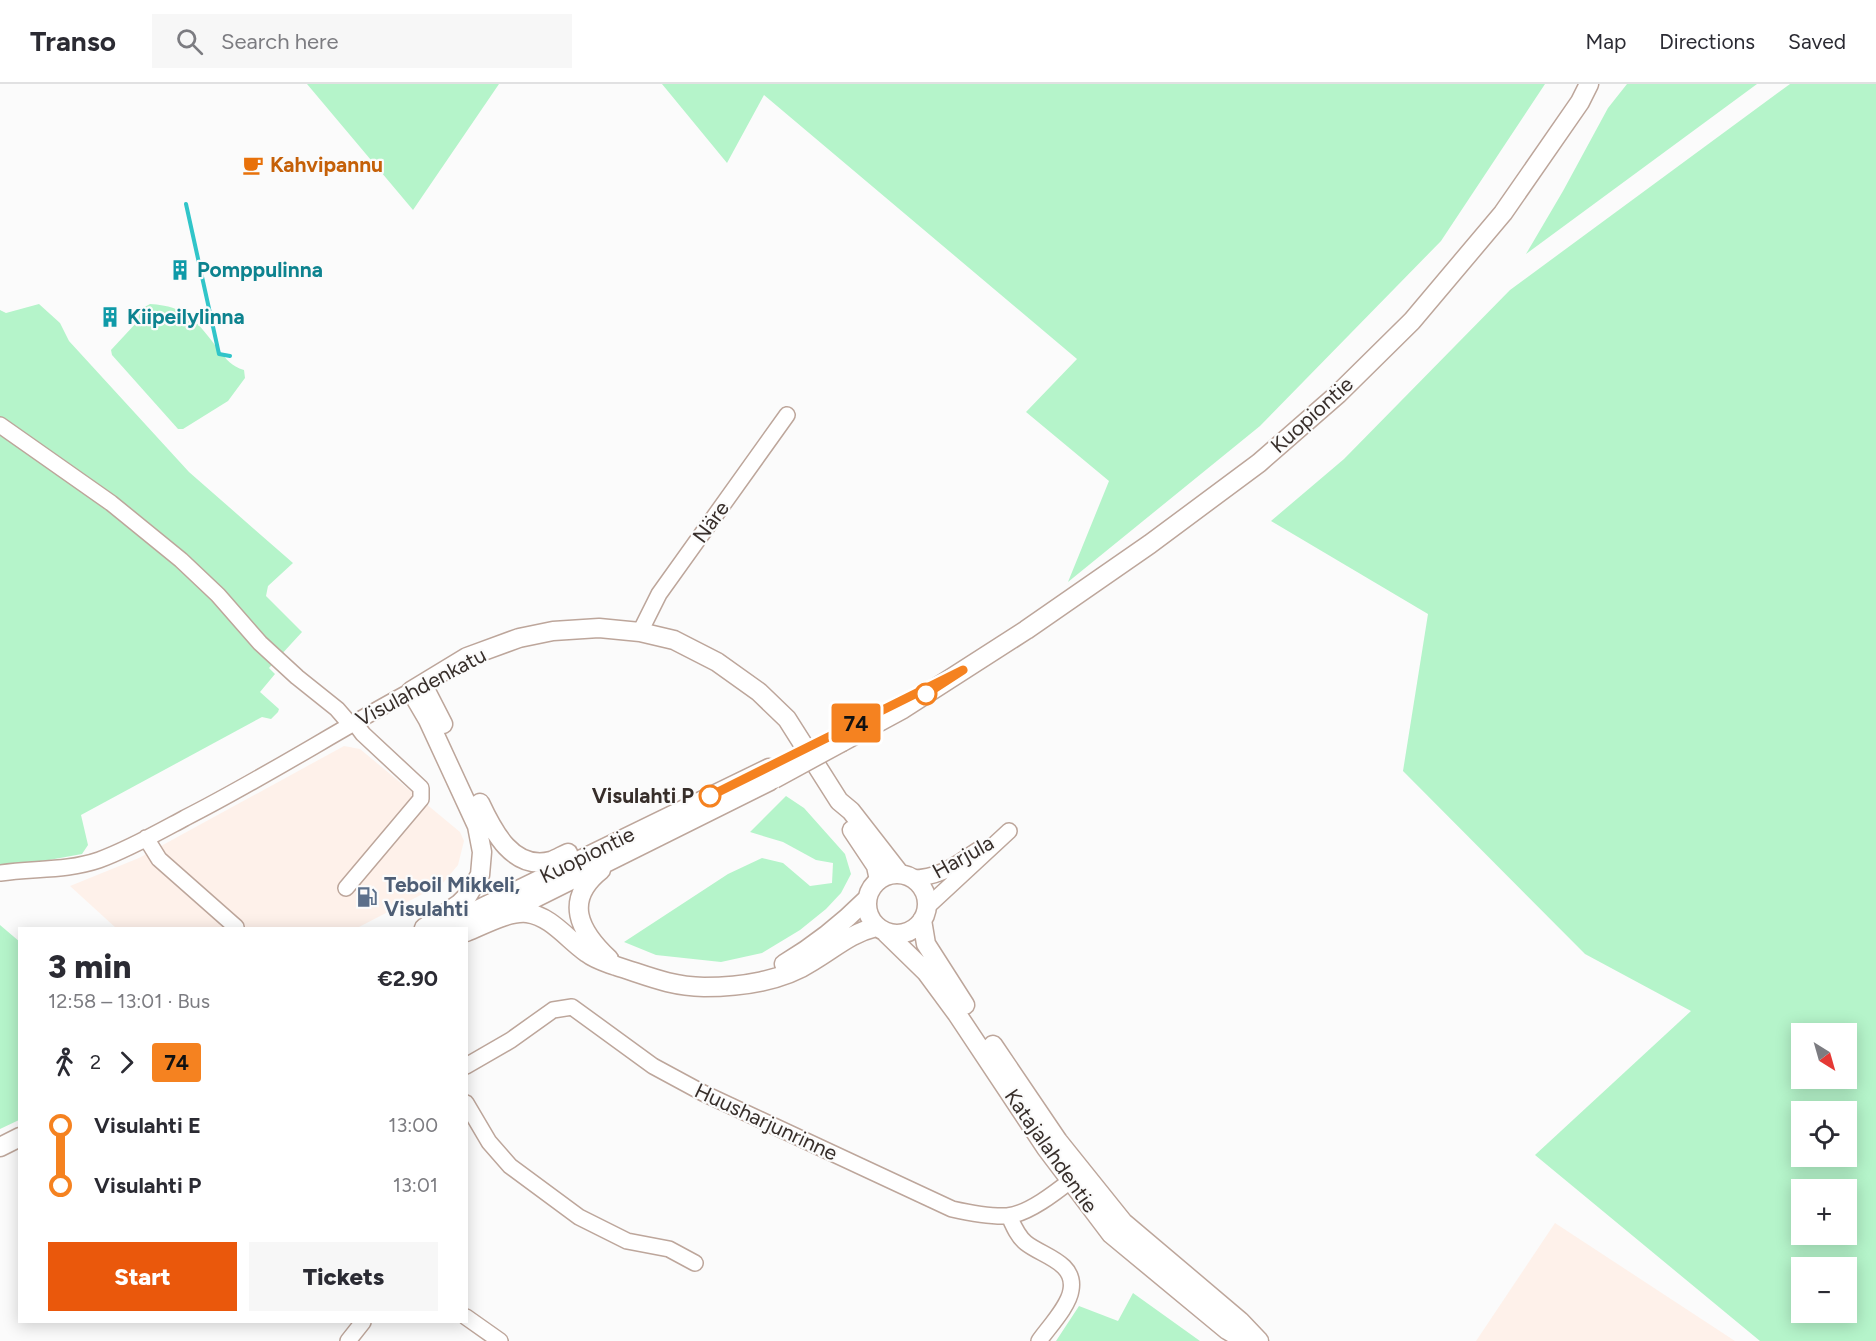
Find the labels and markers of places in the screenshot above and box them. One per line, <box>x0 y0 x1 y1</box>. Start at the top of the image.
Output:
place label: Kahvipannu <box>270 152 383 177</box>
cafe icon: Kahvipannu <box>241 153 265 177</box>
place label: Pomppulinna <box>197 257 323 282</box>
building icon: Pomppulinna <box>168 258 192 282</box>
place label: Kiipeilylinna <box>127 304 245 329</box>
building icon: Kiipeilylinna <box>98 305 122 329</box>
unlabelled marker <box>915 683 937 705</box>
place label: Visulahti P <box>592 783 694 808</box>
marker: Visulahti P <box>699 785 721 807</box>
place label: Teboil Mikkeli, Visulahti <box>384 872 520 921</box>
fuel station icon: Teboil Mikkeli, Visulahti <box>355 885 379 909</box>

